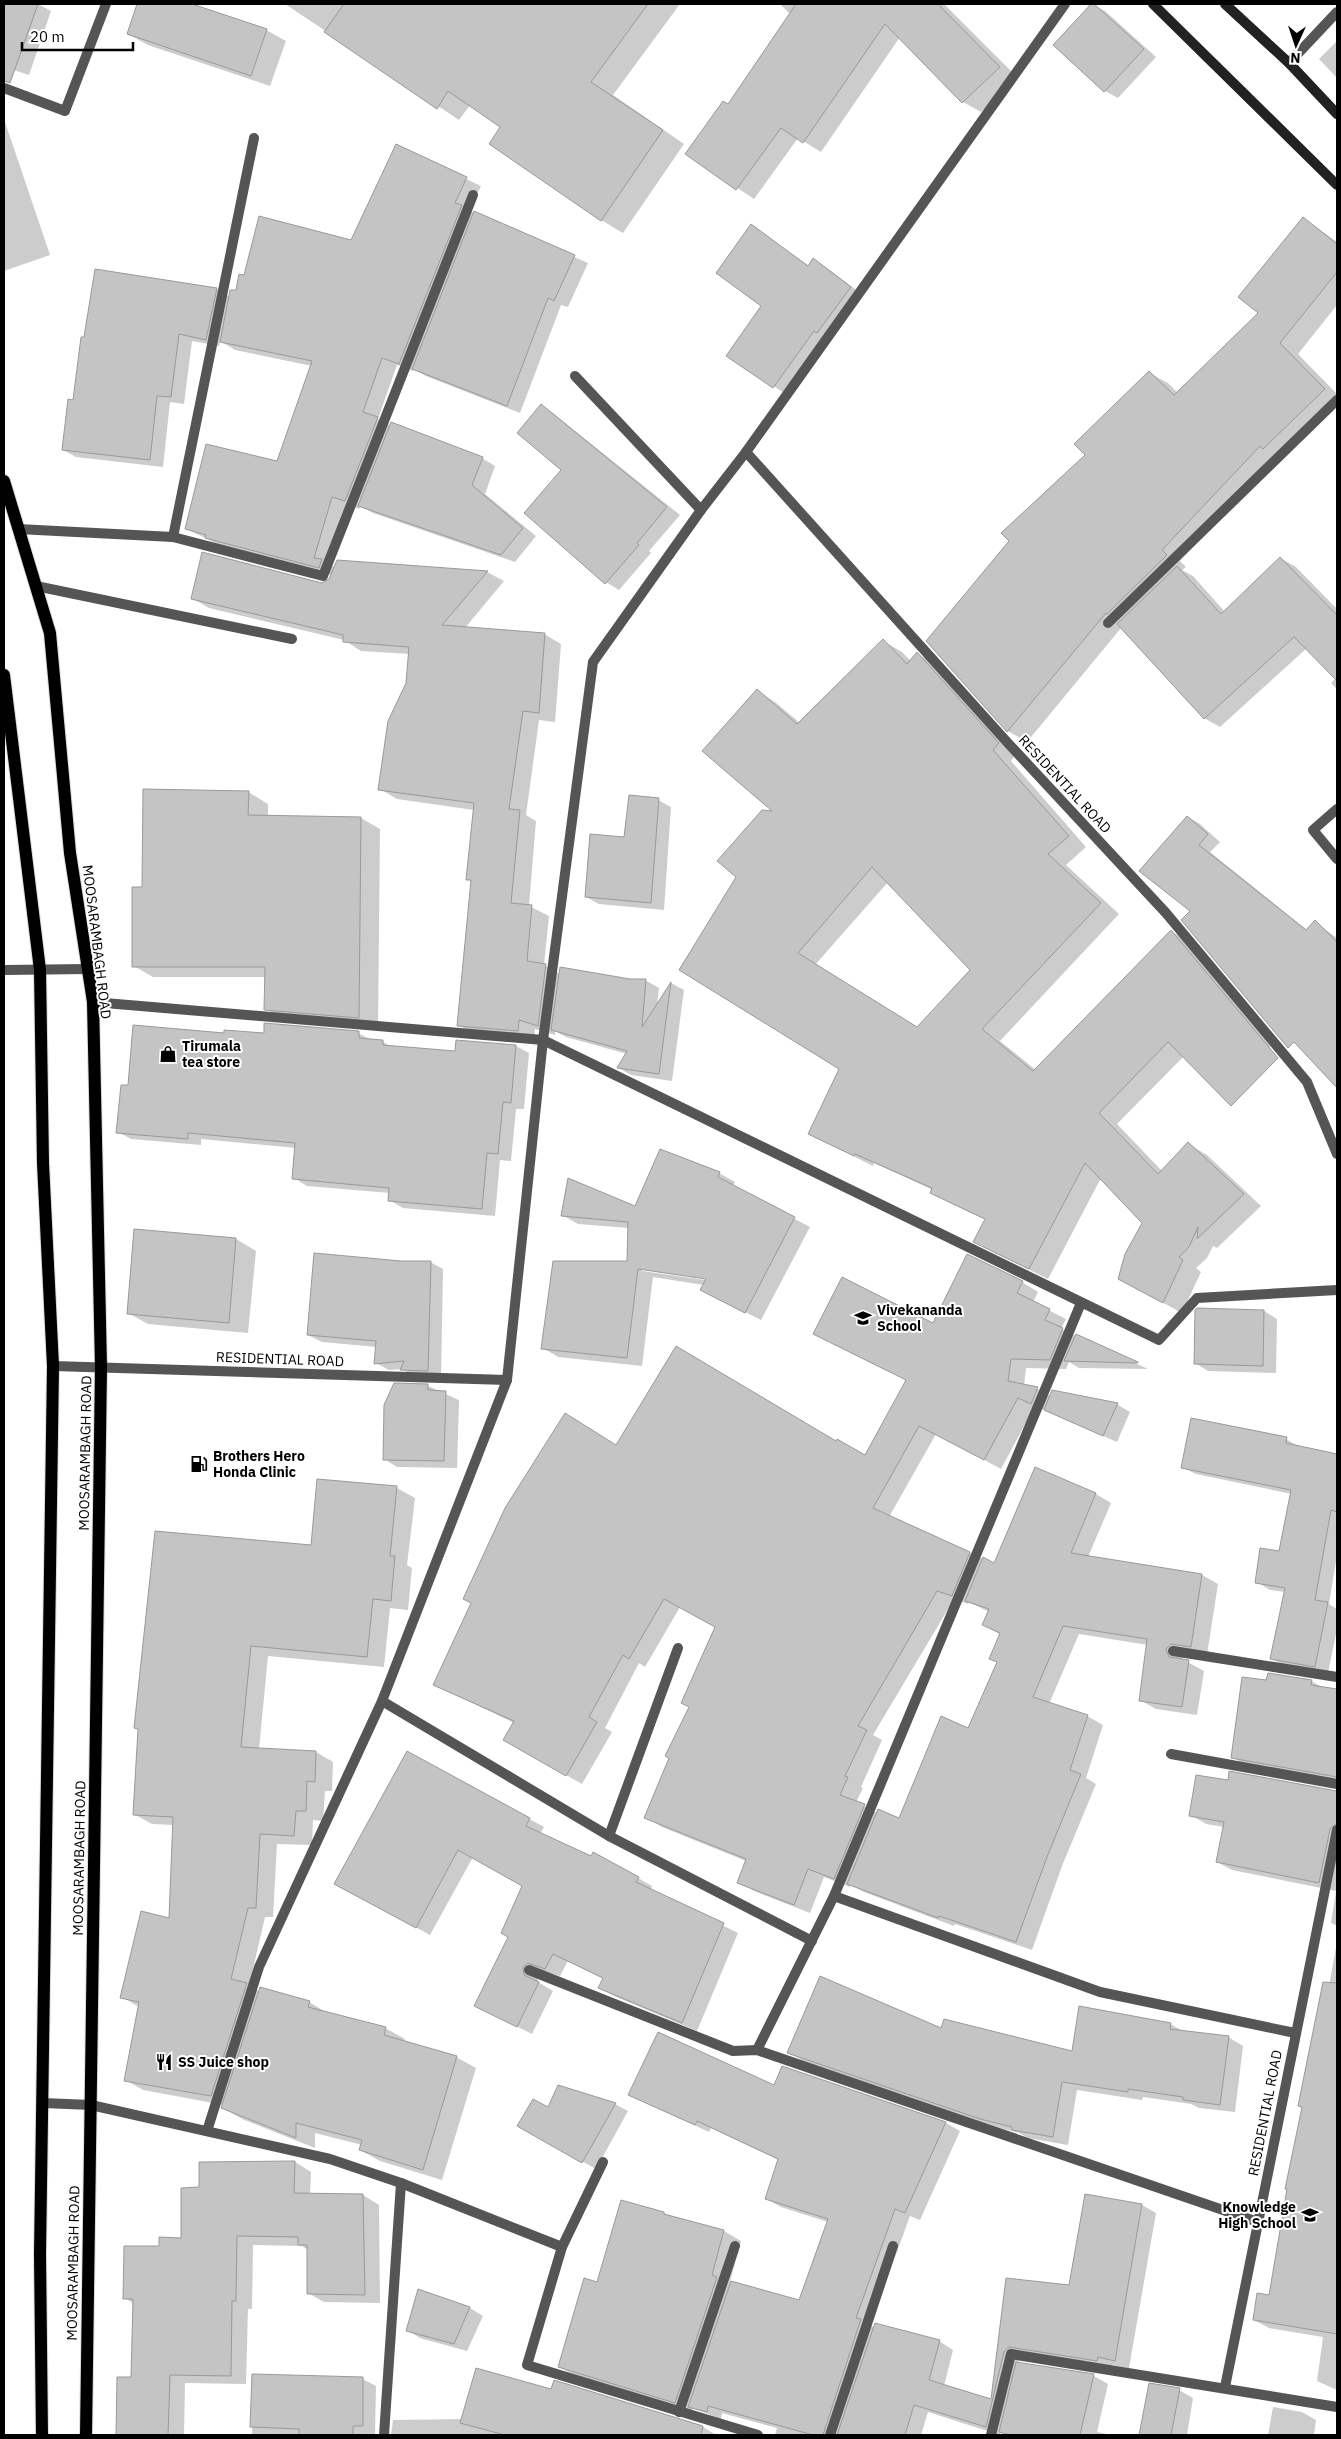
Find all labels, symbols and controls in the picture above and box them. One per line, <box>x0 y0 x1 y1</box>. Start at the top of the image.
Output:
scale bar <box>22 20 134 52</box>
north arrow <box>1271 20 1321 70</box>
text: 20 m <box>30 27 65 46</box>
text: N <box>1290 49 1301 67</box>
street label: RESIDENTIAL ROAD <box>1015 731 1115 837</box>
street label: MOOSARAMBAGH ROAD <box>79 864 115 1020</box>
place label: Tirumala tea store <box>182 1037 241 1071</box>
shop icon: Tirumala tea store <box>158 1044 178 1064</box>
place label: Vivekananda School <box>877 1301 963 1335</box>
school or university icon: Vivekananda School <box>853 1308 873 1328</box>
street label: RESIDENTIAL ROAD <box>216 1348 344 1370</box>
street label: MOOSARAMBAGH ROAD <box>75 1375 95 1531</box>
place label: Brothers Hero Honda Clinic <box>213 1447 305 1481</box>
fuel station icon: Brothers Hero Honda Clinic <box>189 1454 209 1474</box>
street label: MOOSARAMBAGH ROAD <box>69 1780 89 1936</box>
street label: RESIDENTIAL ROAD <box>1244 2048 1286 2178</box>
restaurant icon: SS Juice shop <box>154 2052 174 2072</box>
place label: SS Juice shop <box>178 2053 269 2071</box>
street label: MOOSARAMBAGH ROAD <box>63 2185 83 2341</box>
place label: Knowledge High School <box>1218 2198 1296 2232</box>
school or university icon: Knowledge High School <box>1300 2205 1320 2225</box>

